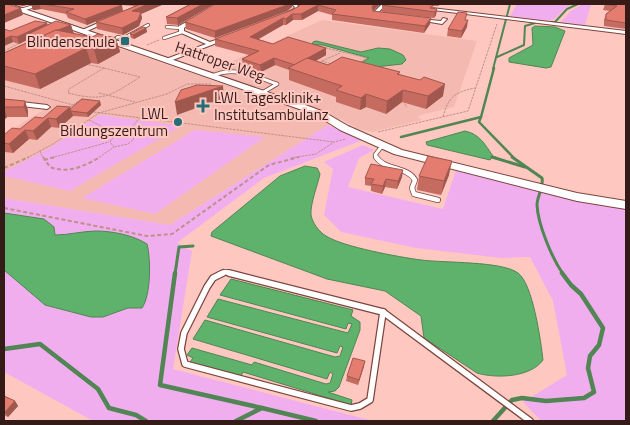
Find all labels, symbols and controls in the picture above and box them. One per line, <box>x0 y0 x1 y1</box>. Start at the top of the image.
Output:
place label: Blindenschule <box>27 30 115 53</box>
marker: Blindenschule <box>119 35 131 47</box>
street label: Hattroper Weg <box>172 35 268 87</box>
place label: LWL Tagesklinik+ Institutsambulanz <box>214 86 329 126</box>
marker: LWL Tagesklinik+ Institutsambulanz <box>196 99 210 113</box>
place label: LWL Bildungszentrum <box>60 102 168 142</box>
marker: LWL Bildungszentrum <box>172 116 184 128</box>

